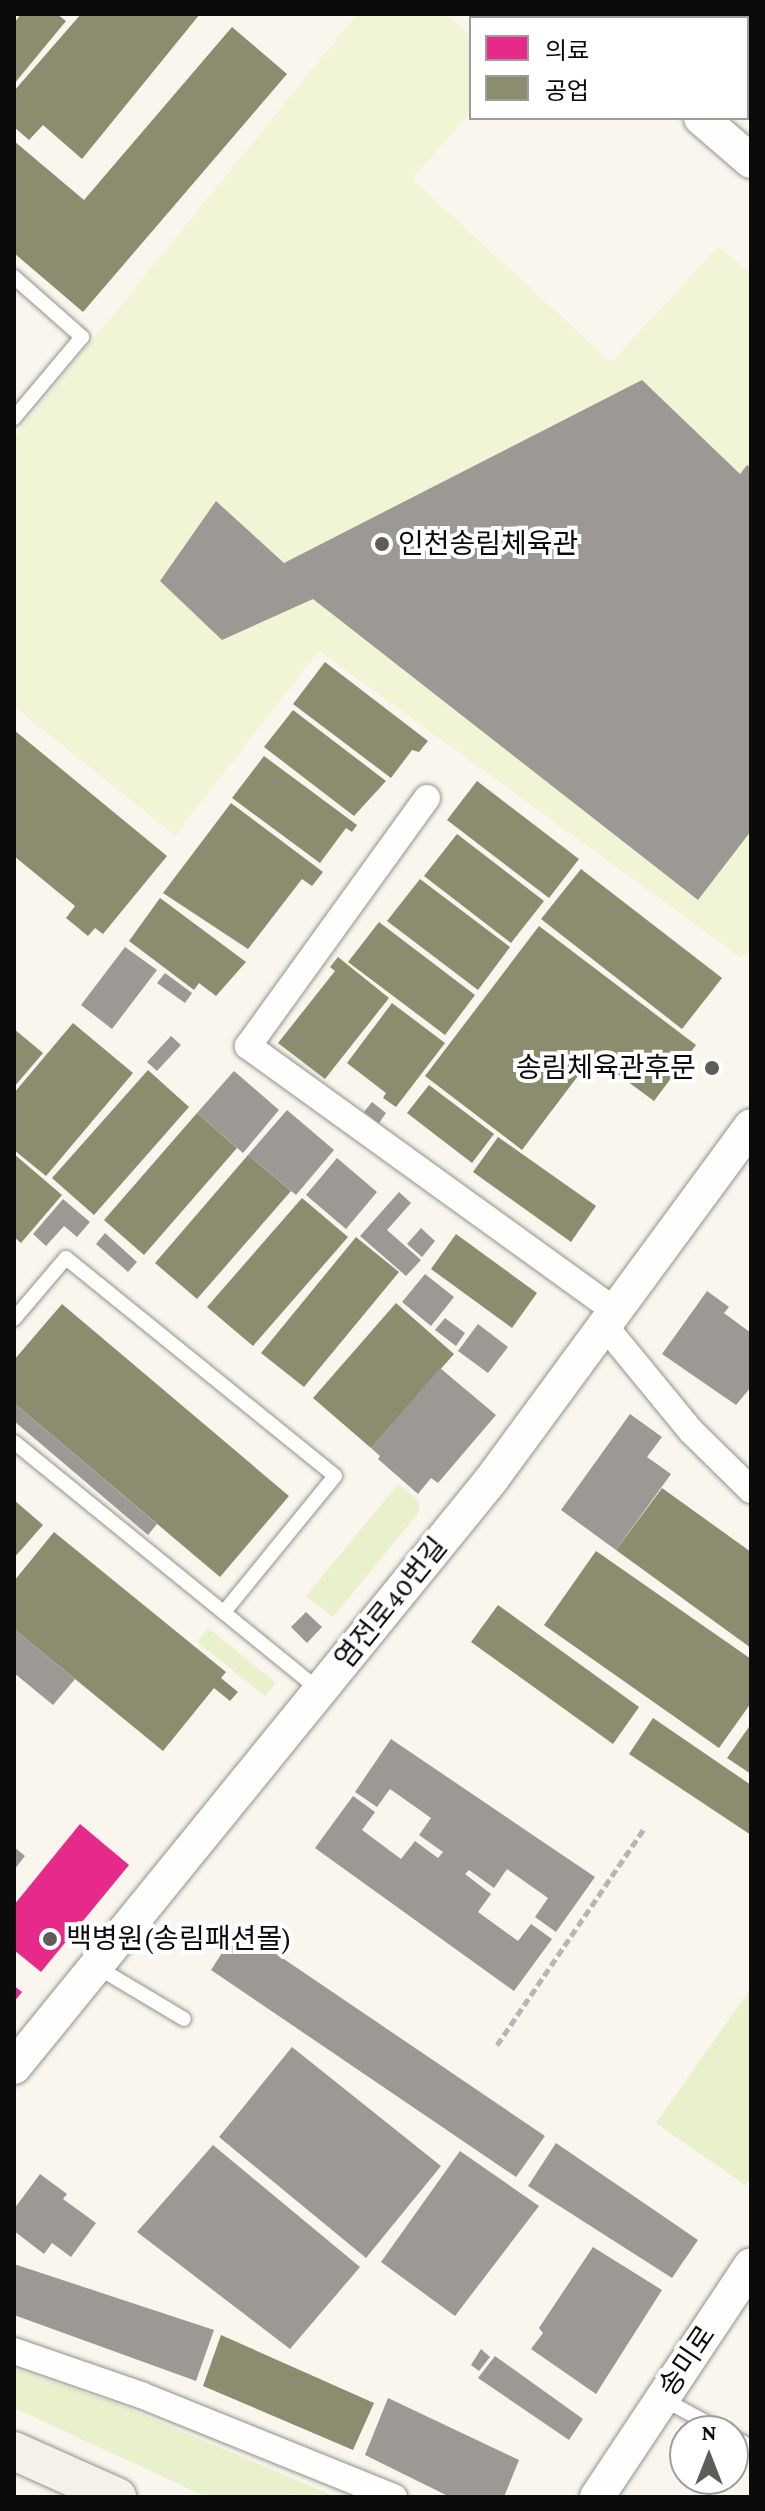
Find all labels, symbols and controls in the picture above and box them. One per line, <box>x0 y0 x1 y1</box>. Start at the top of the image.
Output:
legend <box>469 16 749 120</box>
text: 의료 <box>545 37 589 64</box>
text: 공업 <box>545 77 589 104</box>
place label: 인천송림체육관 <box>398 527 578 561</box>
marker: 인천송림체육관 <box>373 535 391 553</box>
place label: 송림체육관후문 <box>516 1051 696 1085</box>
marker: 송림체육관후문 <box>703 1059 721 1077</box>
street label: 염전로40번길 <box>328 1531 454 1675</box>
place label: 백병원(송림패션몰) <box>66 1922 292 1956</box>
marker: 백병원(송림패션몰) <box>41 1930 59 1948</box>
street label: 송미로 <box>651 2320 723 2402</box>
north arrow <box>669 2415 749 2495</box>
text: N <box>702 2420 717 2445</box>

